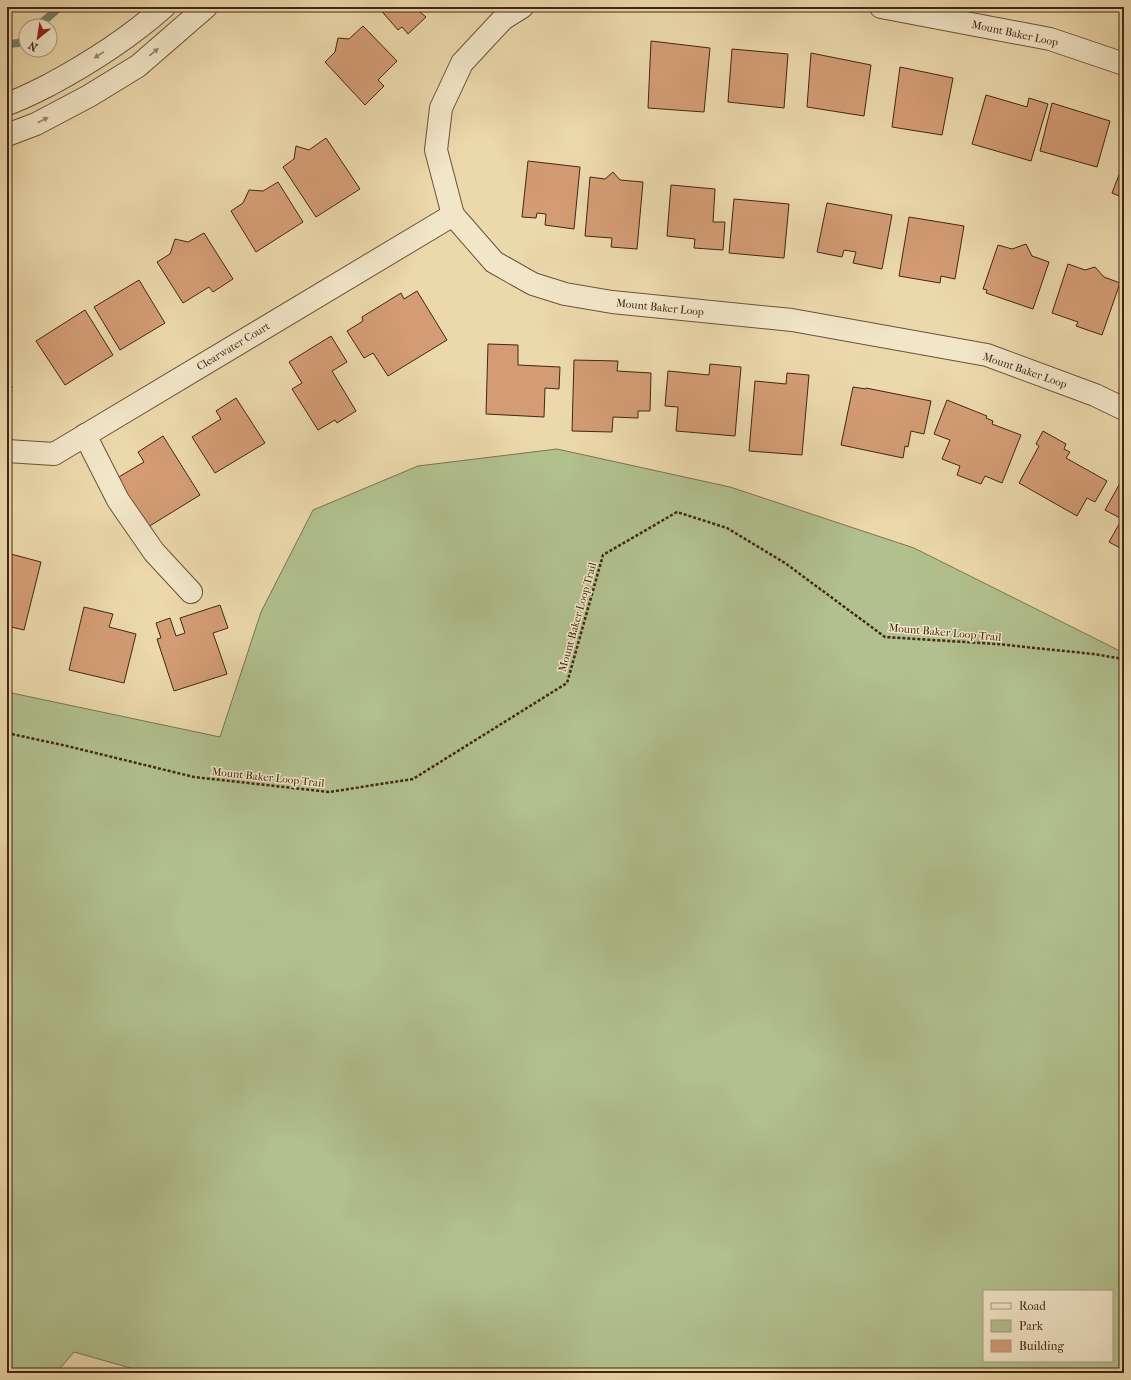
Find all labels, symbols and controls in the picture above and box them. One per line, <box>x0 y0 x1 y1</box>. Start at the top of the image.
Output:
north arrow <box>18 18 58 58</box>
street label: Mount Baker Loop <box>970 18 1059 49</box>
text: N <box>26 38 40 54</box>
one-way arrow <box>148 48 159 57</box>
one-way arrow <box>93 52 105 59</box>
one-way arrow <box>37 117 49 123</box>
street label: Mount Baker Loop <box>615 296 705 319</box>
street label: Clearwater Court <box>194 319 272 373</box>
street label: Mount Baker Loop <box>981 350 1069 391</box>
street label: Mount Baker Loop Trail <box>556 561 599 673</box>
street label: Mount Baker Loop Trail <box>888 621 1002 644</box>
street label: Mount Baker Loop Trail <box>211 765 325 790</box>
legend <box>983 1290 1113 1362</box>
text: Road <box>1019 1299 1046 1313</box>
text: Park <box>1019 1319 1044 1333</box>
text: Building <box>1019 1339 1064 1353</box>

